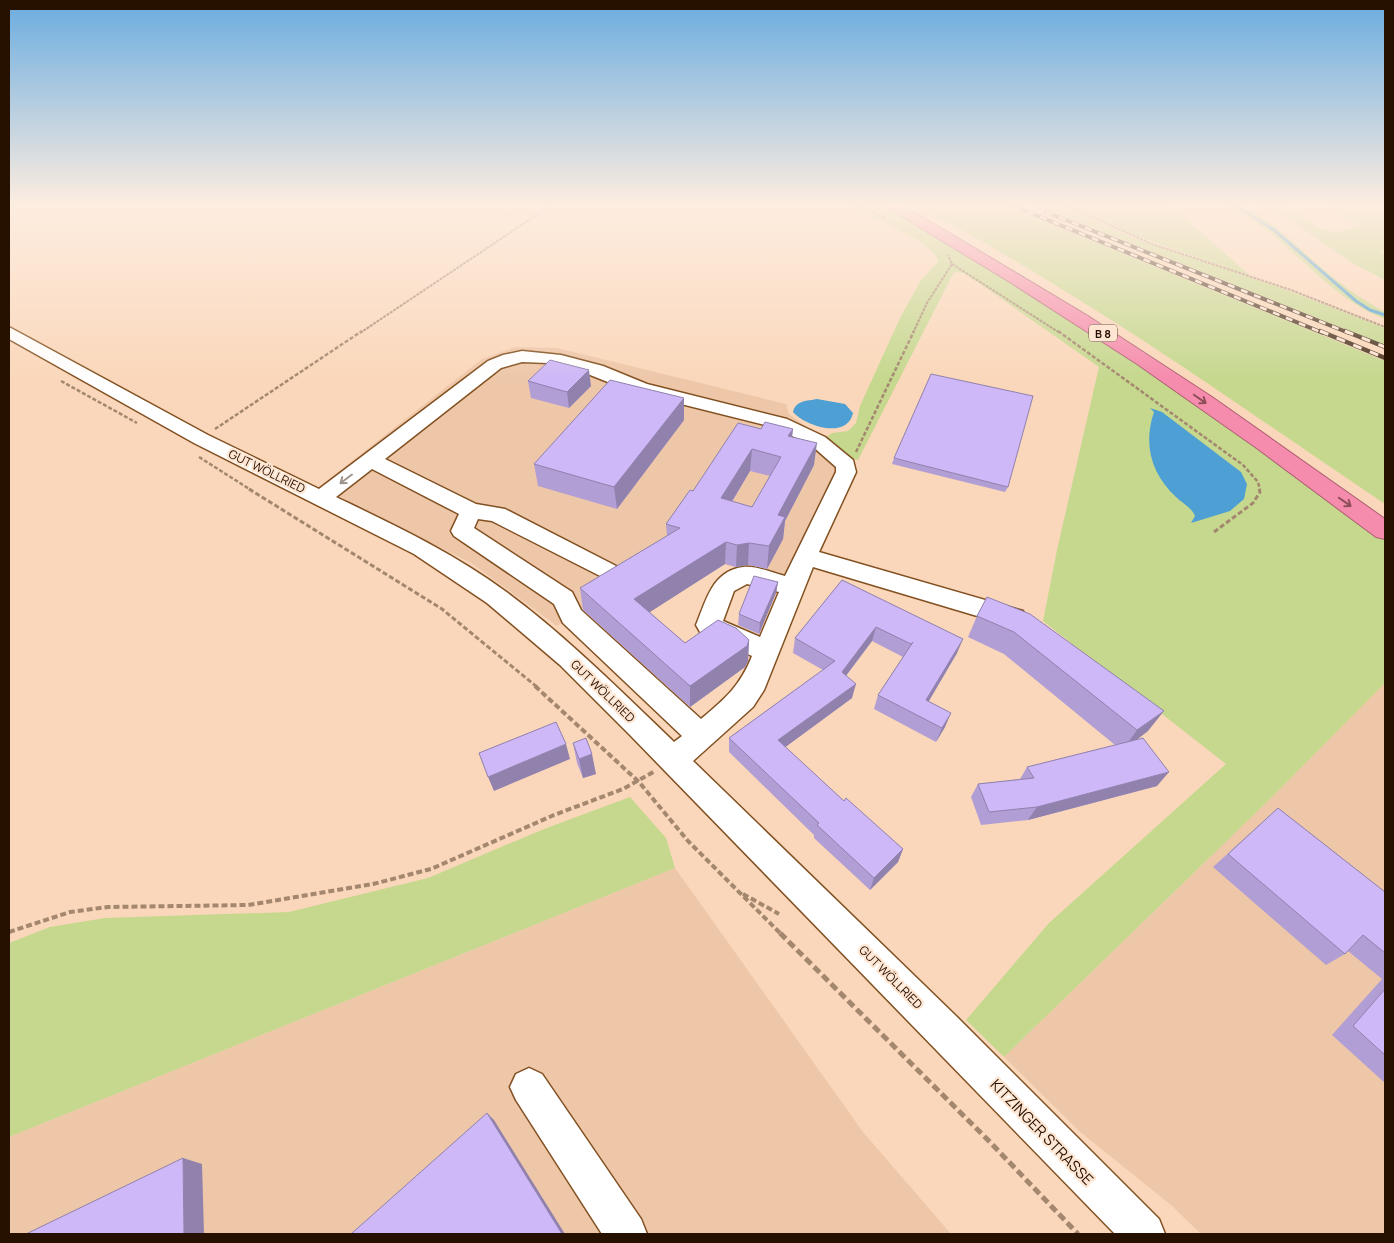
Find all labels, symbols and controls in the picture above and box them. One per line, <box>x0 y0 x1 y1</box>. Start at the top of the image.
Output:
road number: B 8 <box>1089 324 1117 342</box>
one-way arrow <box>1193 394 1207 404</box>
street label: GUT WÖLLRIED <box>226 445 308 497</box>
one-way arrow <box>339 474 353 484</box>
one-way arrow <box>1338 496 1351 507</box>
street label: GUT WÖLLRIED <box>567 656 639 726</box>
street label: GUT WÖLLRIED <box>856 942 926 1012</box>
street label: KITZINGER STRASSE <box>986 1074 1098 1190</box>

